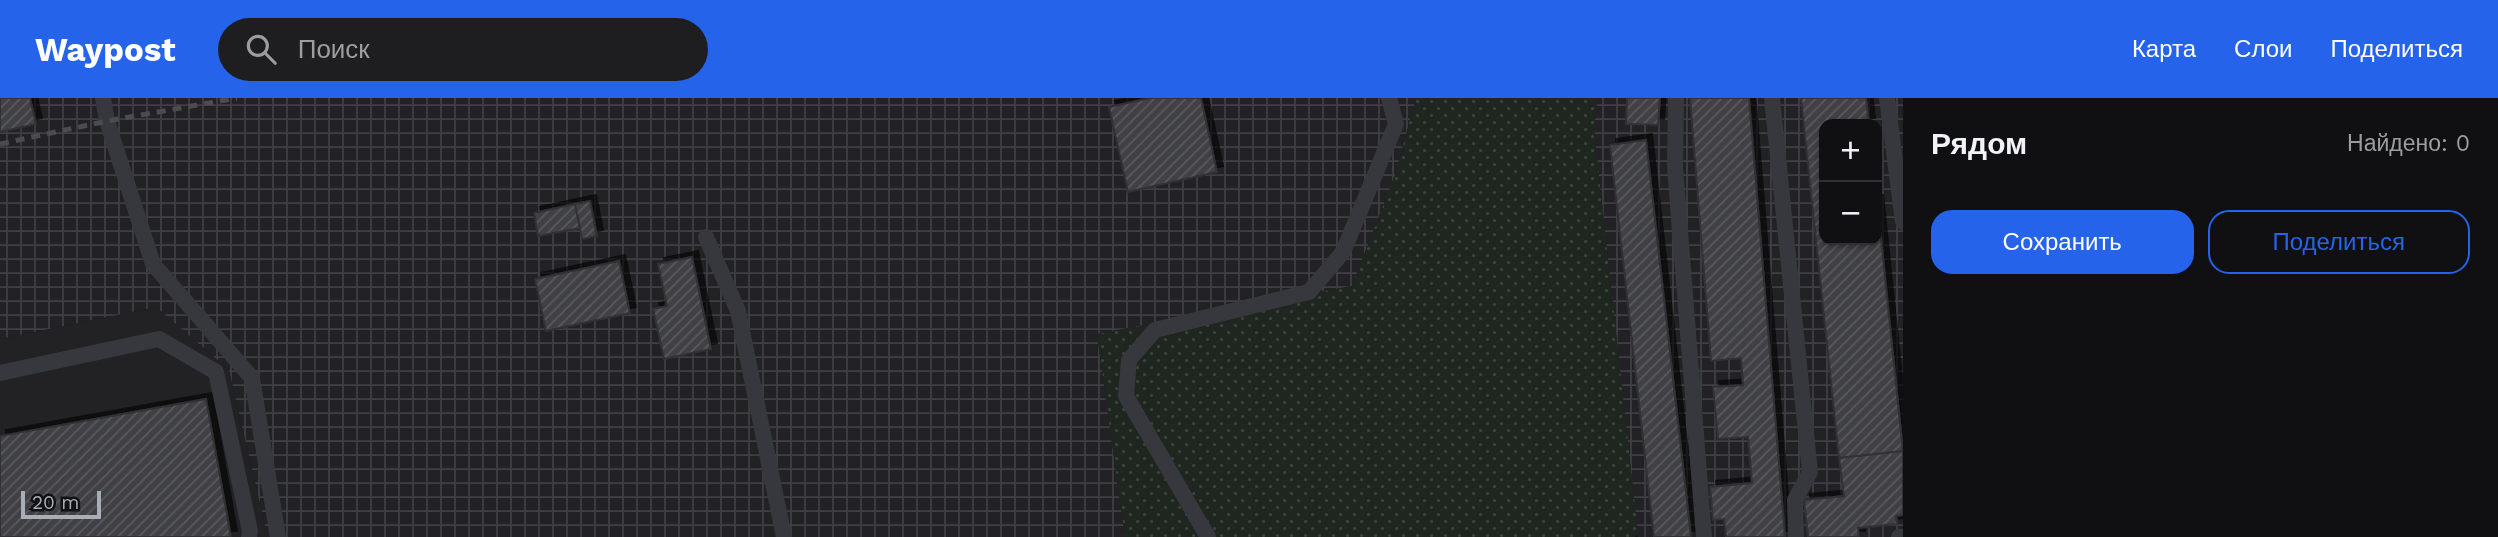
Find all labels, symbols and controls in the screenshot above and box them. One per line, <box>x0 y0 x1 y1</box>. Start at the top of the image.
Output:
search box <box>218 18 708 81</box>
text: Waypost <box>35 30 176 69</box>
icon: search <box>242 30 280 68</box>
text: Поиск <box>298 34 370 64</box>
text: Карта <box>2132 35 2196 63</box>
text: Слои <box>2234 35 2292 63</box>
text: Поделиться <box>2330 35 2463 63</box>
map controls <box>1819 119 1882 245</box>
button: + <box>1819 119 1882 182</box>
text: Рядом <box>1931 126 2027 161</box>
text: Найдено: 0 <box>2347 130 2470 157</box>
button: − <box>1819 182 1882 245</box>
button: Сохранить <box>1931 210 2194 274</box>
button: Поделиться <box>2208 210 2470 274</box>
scale bar <box>21 488 102 520</box>
text: 20 m <box>32 491 79 514</box>

